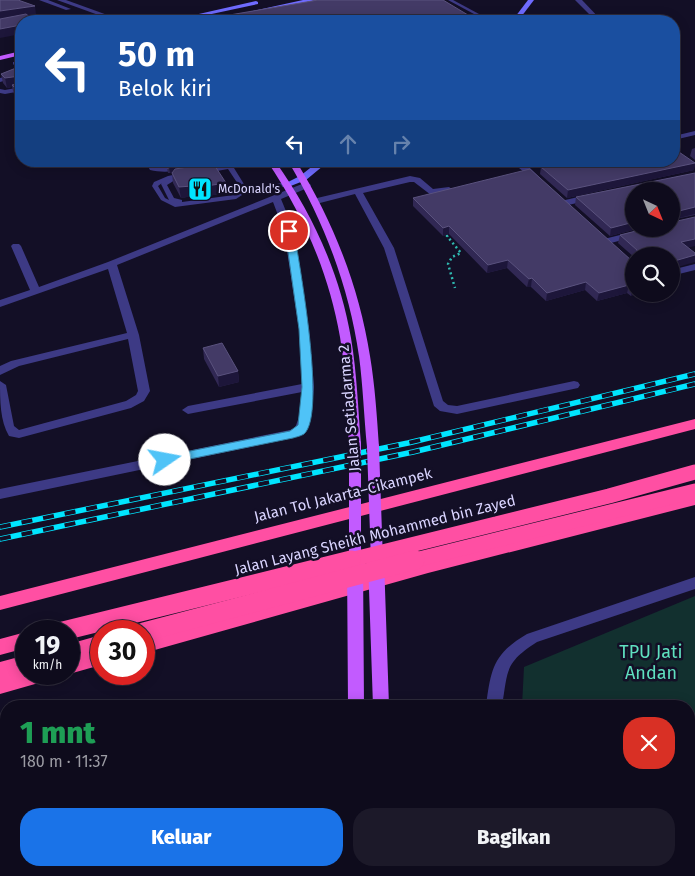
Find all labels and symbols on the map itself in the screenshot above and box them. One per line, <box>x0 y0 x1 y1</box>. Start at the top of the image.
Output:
restaurant icon: McDonald's <box>187 176 213 202</box>
place label: McDonald's <box>218 182 280 196</box>
north arrow <box>625 182 680 238</box>
pin <box>268 210 310 252</box>
street label: Jalan Setiadarma 2 <box>334 344 364 472</box>
position arrow <box>138 433 190 485</box>
street label: Jalan Tol Jakarta–Cikampek <box>252 464 434 526</box>
street label: Jalan Layang Sheikh Mohammed bin Zayed <box>233 491 517 579</box>
speed limit sign: 30 <box>90 620 155 685</box>
park label: TPU Jati Andan <box>619 641 683 684</box>

